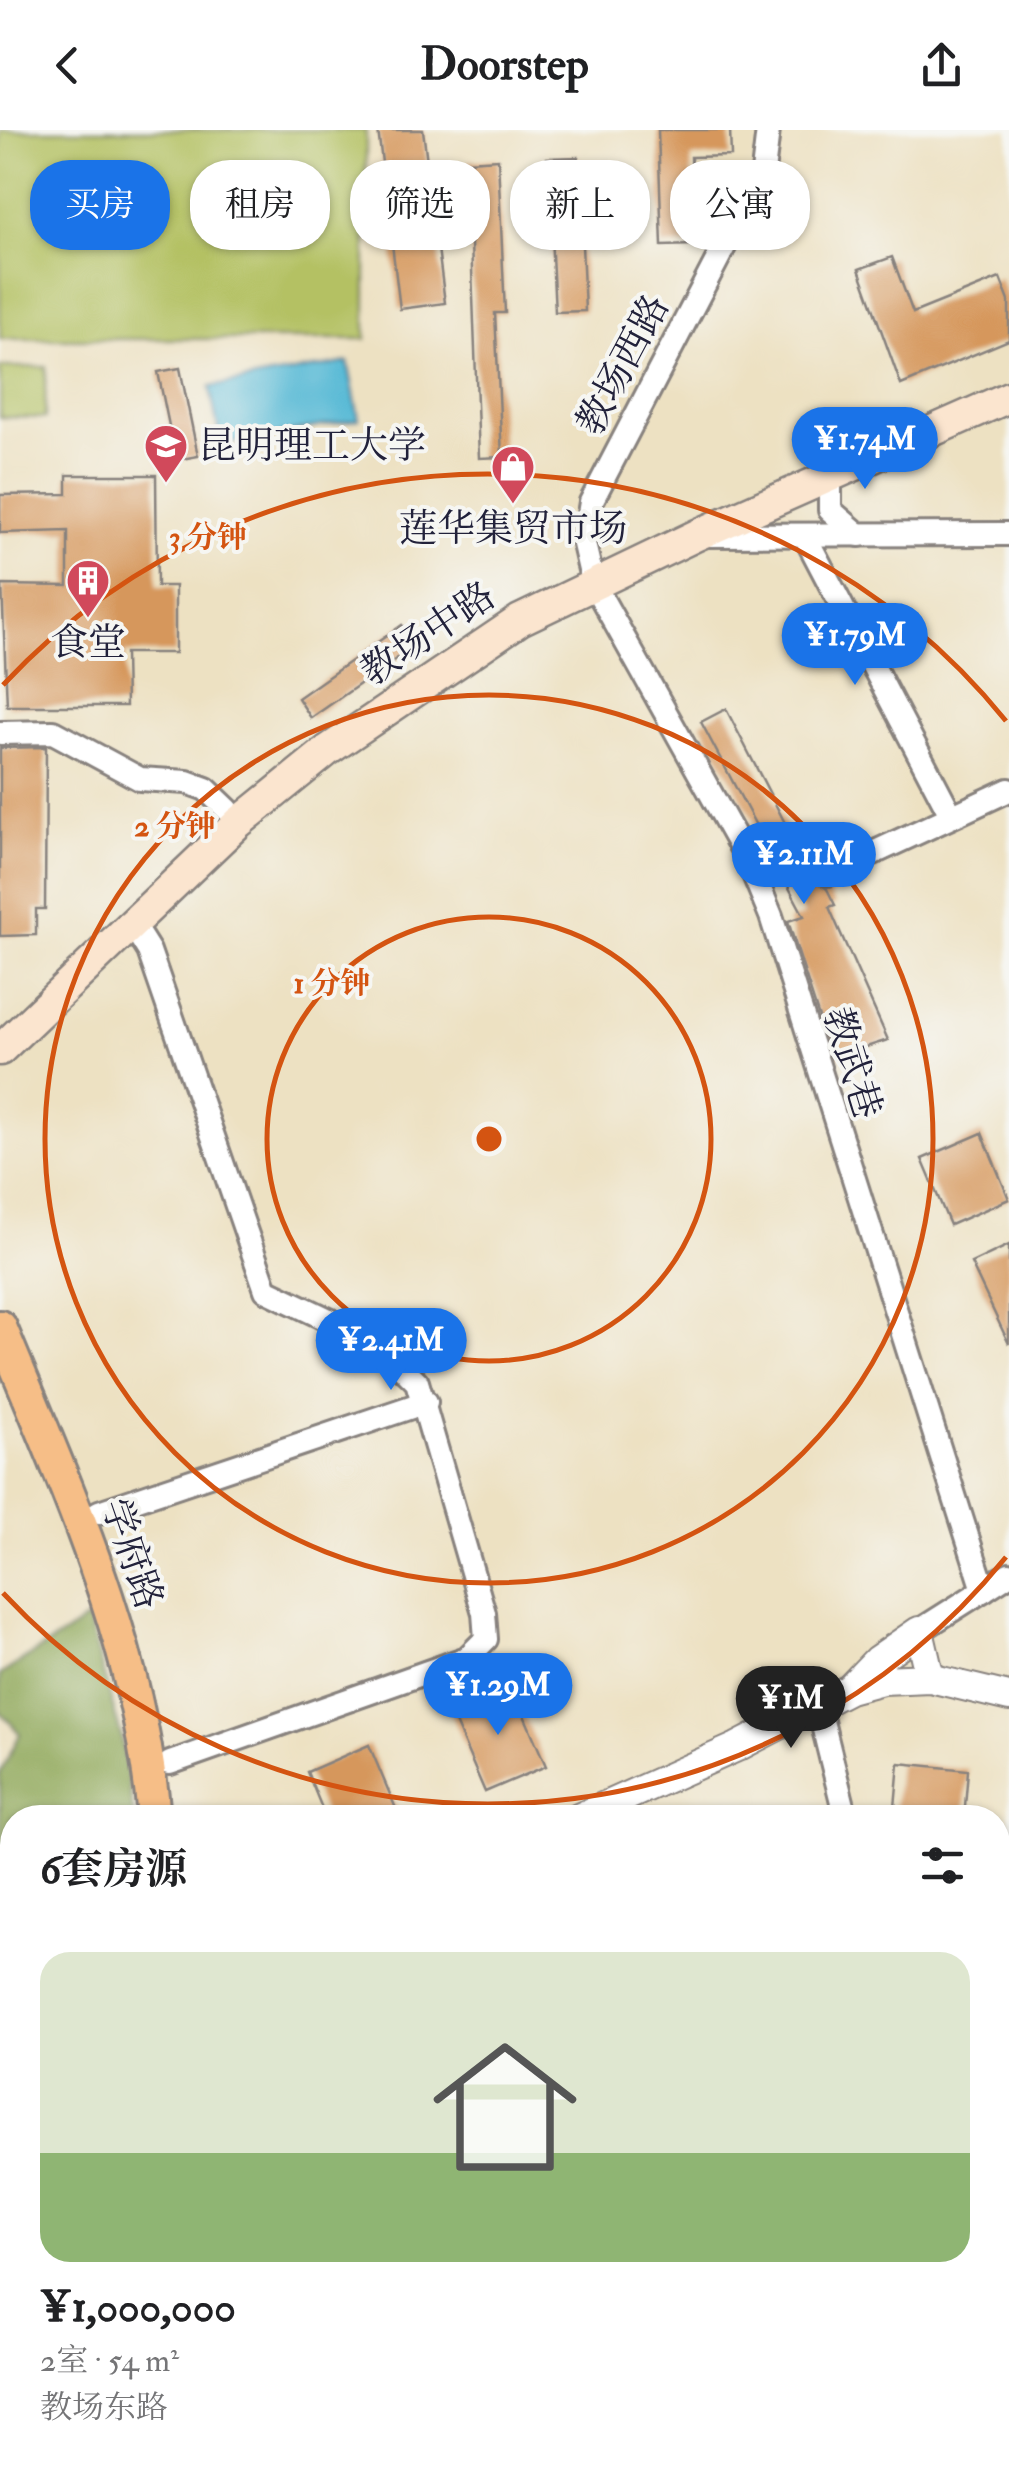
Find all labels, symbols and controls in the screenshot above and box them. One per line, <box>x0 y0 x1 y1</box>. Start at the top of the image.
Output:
text: Doorstep <box>420 37 589 93</box>
icon: back <box>40 38 95 93</box>
icon: share <box>914 38 969 93</box>
chip: 买房 <box>30 160 170 250</box>
chip: 租房 <box>190 160 330 250</box>
chip: 筛选 <box>350 160 490 250</box>
chip: 新上 <box>510 160 650 250</box>
chip: 公寓 <box>670 160 810 250</box>
street label: 教场西路 <box>566 287 680 443</box>
pin: ¥1.74M <box>784 407 946 492</box>
text: ¥1.74M <box>814 419 916 459</box>
place label: 昆明理工大学 <box>198 422 426 470</box>
school or university icon: 昆明理工大学 <box>143 423 189 484</box>
shop icon: 莲华集贸市场 <box>490 444 536 505</box>
place label: 莲华集贸市场 <box>399 505 627 553</box>
text: 3 分钟 <box>169 519 247 556</box>
building icon: 食堂 <box>65 558 111 619</box>
street label: 教场中路 <box>352 572 504 696</box>
pin: ¥1.79M <box>774 603 936 688</box>
text: ¥1.79M <box>804 615 906 655</box>
place label: 食堂 <box>50 619 126 667</box>
text: 2 分钟 <box>134 808 216 845</box>
pin: ¥2.11M <box>723 822 885 907</box>
text: ¥2.11M <box>754 834 854 874</box>
text: 1 分钟 <box>293 965 371 1002</box>
street label: 教武巷 <box>812 1001 892 1125</box>
centre of rings <box>471 1121 507 1157</box>
pin: ¥2.41M <box>310 1308 472 1393</box>
text: ¥2.41M <box>338 1320 444 1360</box>
street label: 学府路 <box>91 1492 173 1616</box>
pin: ¥1.29M <box>417 1653 579 1738</box>
text: ¥1.29M <box>445 1665 551 1705</box>
pin: ¥1M <box>743 1666 839 1751</box>
text: ¥1M <box>758 1678 824 1718</box>
icon: filters <box>915 1838 970 1893</box>
text: 6套房源 <box>40 1844 187 1896</box>
icon: home <box>415 2017 595 2197</box>
text: ¥1,000,000 <box>40 2282 236 2334</box>
text: 2室 · 54 m² <box>40 2341 179 2381</box>
text: 教场东路 <box>40 2388 168 2428</box>

